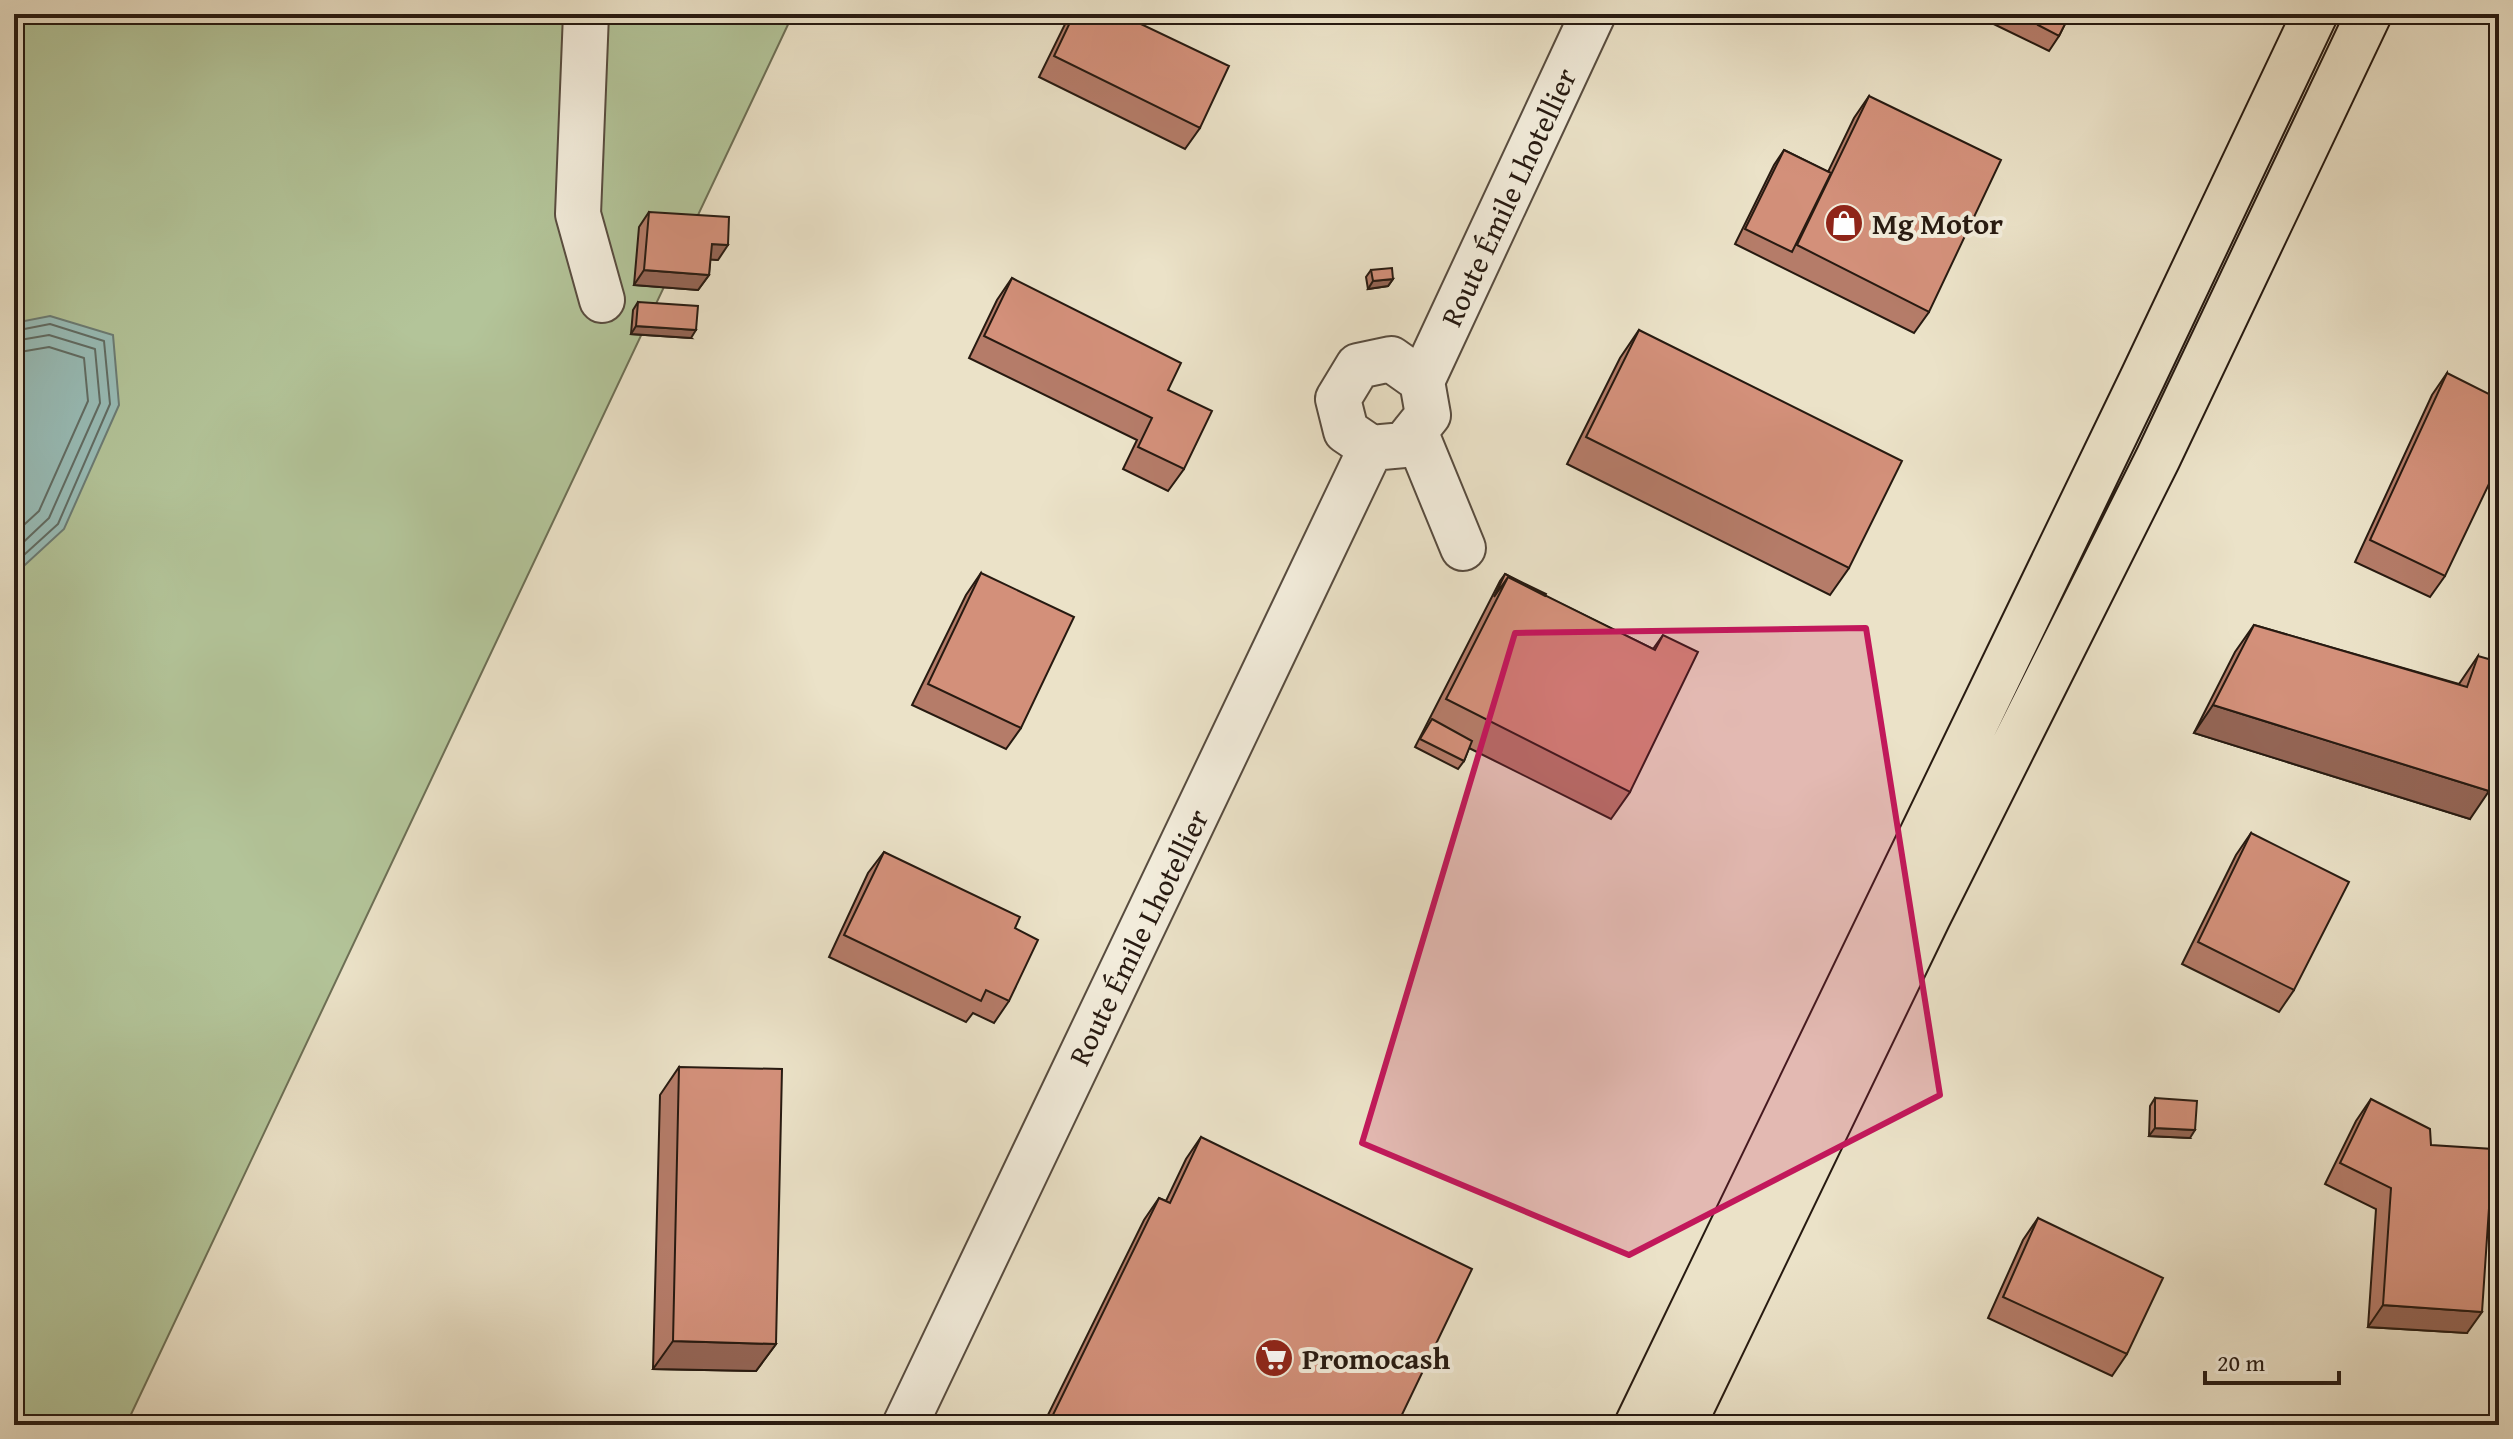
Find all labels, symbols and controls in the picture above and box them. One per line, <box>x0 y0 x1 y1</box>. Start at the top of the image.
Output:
street label: Route Émile Lhotellier <box>1429 61 1587 333</box>
place label: Mg Motor <box>1872 201 2003 245</box>
shop icon: Mg Motor <box>1823 202 1865 244</box>
street label: Route Émile Lhotellier <box>1057 801 1219 1073</box>
scale bar <box>2205 1335 2339 1385</box>
place label: Promocash <box>1302 1336 1451 1380</box>
supermarket icon: Promocash <box>1253 1337 1295 1379</box>
text: 20 m <box>2217 1345 2265 1380</box>

